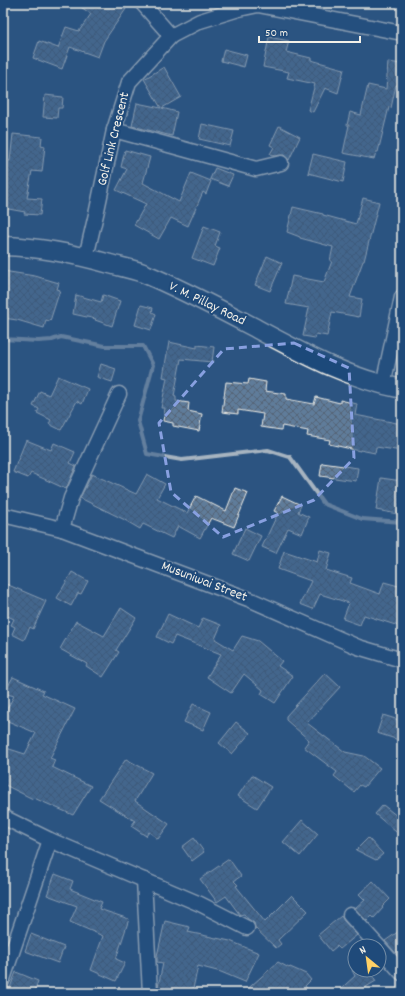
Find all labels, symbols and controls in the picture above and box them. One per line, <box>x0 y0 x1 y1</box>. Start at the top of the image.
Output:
scale bar <box>259 18 360 44</box>
text: 50 m <box>265 25 288 42</box>
street label: Golf Link Crescent <box>93 90 135 188</box>
street label: V. M. Pillay Road <box>165 277 249 331</box>
street label: Musuniwai Street <box>158 556 250 608</box>
north arrow <box>347 938 387 978</box>
text: N <box>357 942 370 959</box>

